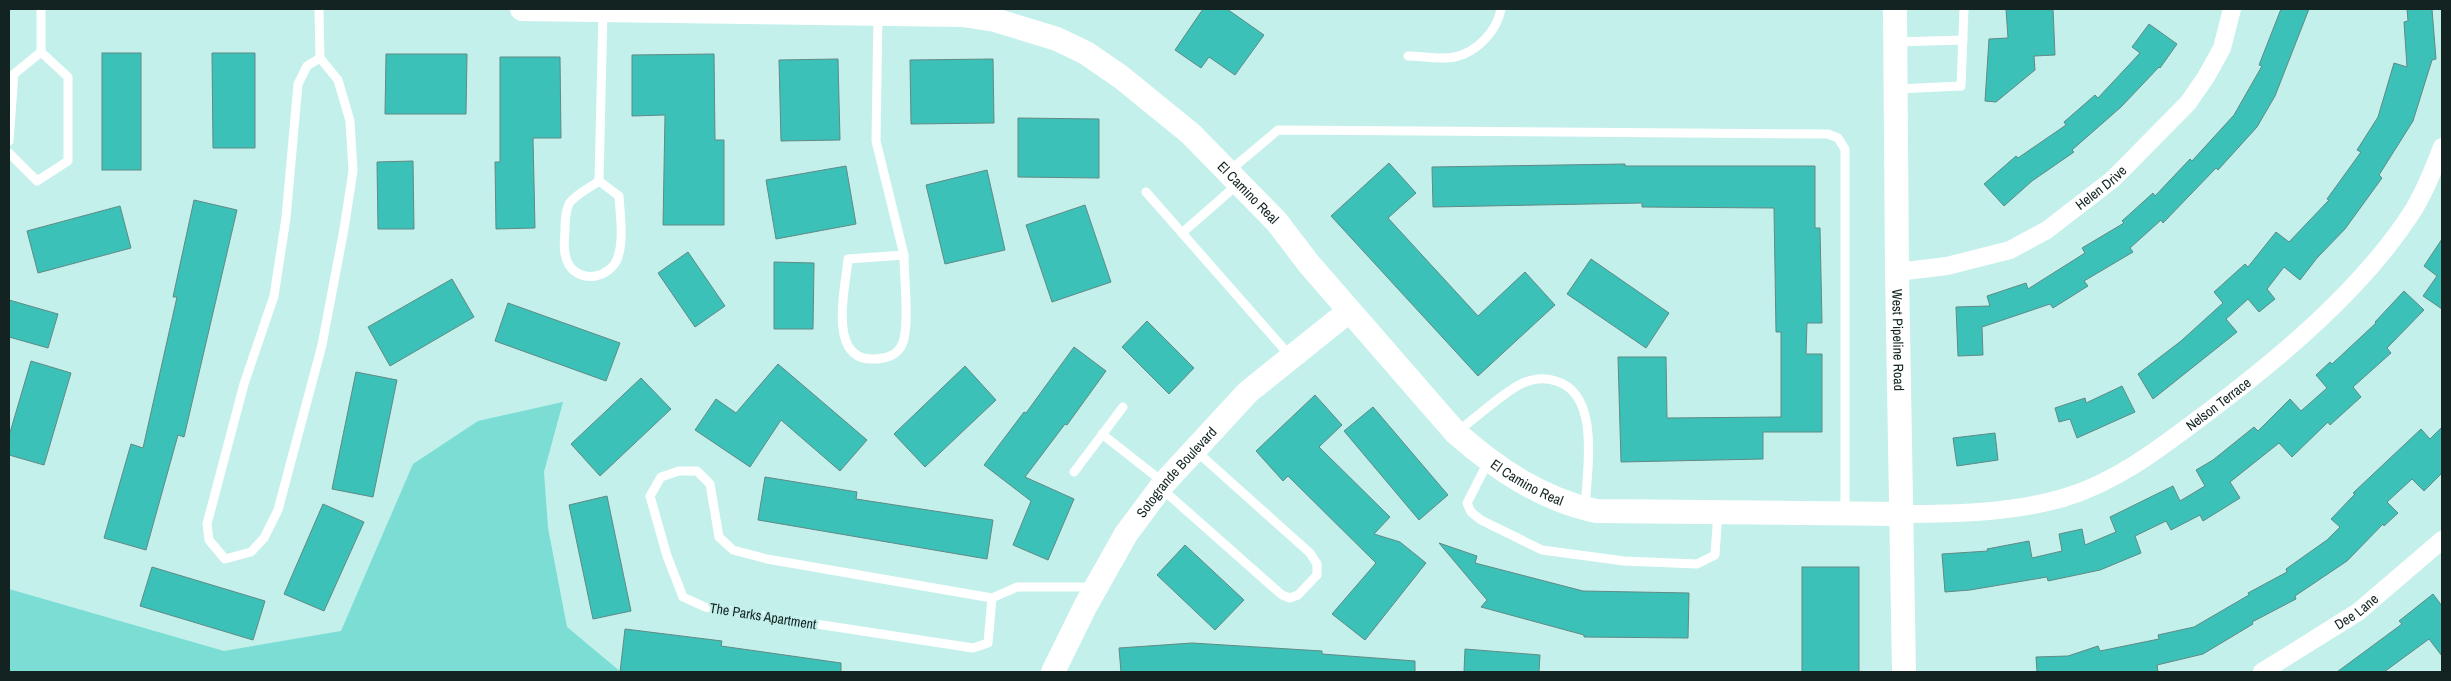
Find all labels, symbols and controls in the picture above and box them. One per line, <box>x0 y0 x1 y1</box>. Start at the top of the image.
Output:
street label: El Camino Real <box>1214 157 1283 228</box>
street label: Helen Drive <box>2072 162 2130 214</box>
street label: West Pipeline Road <box>1888 289 1908 391</box>
street label: Nelson Terrace <box>2182 373 2254 434</box>
street label: Sotogrande Boulevard <box>1132 423 1220 521</box>
street label: El Camino Real <box>1487 455 1566 510</box>
street label: Dee Lane <box>2331 590 2382 633</box>
street label: The Parks Apartment <box>708 599 818 633</box>

